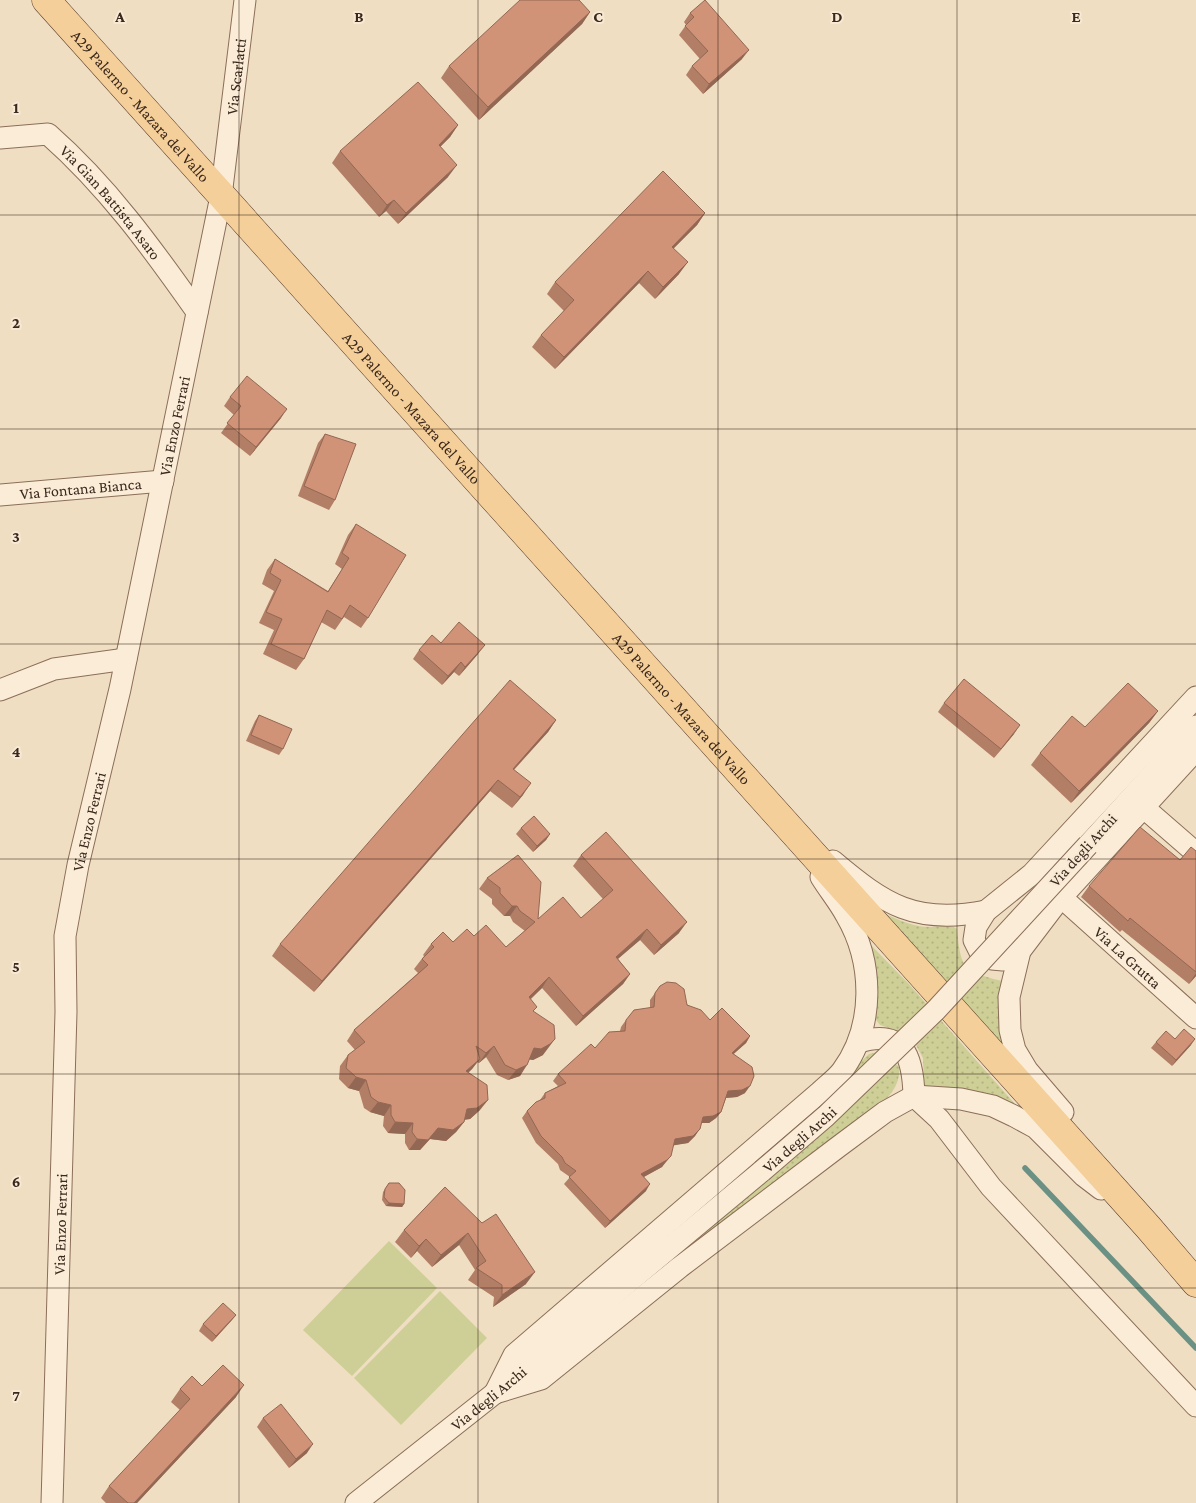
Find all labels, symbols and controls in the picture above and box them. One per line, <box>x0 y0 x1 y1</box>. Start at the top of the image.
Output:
text: A <box>114 8 125 25</box>
text: B <box>354 8 364 25</box>
text: C <box>593 8 603 25</box>
text: D <box>831 8 843 25</box>
text: E <box>1071 8 1081 25</box>
street label: A29 Palermo - Mazara del Vallo <box>68 26 213 185</box>
street label: Via Scarlatti <box>223 37 249 116</box>
text: 1 <box>13 99 19 116</box>
street label: Via Gian Battista Asaro <box>57 141 165 263</box>
text: 2 <box>12 314 20 331</box>
street label: A29 Palermo - Mazara del Vallo <box>340 328 485 487</box>
street label: Via Enzo Ferrari <box>155 374 192 477</box>
street label: Via Fontana Bianca <box>19 474 143 502</box>
text: 3 <box>12 528 20 545</box>
street label: A29 Palermo - Mazara del Vallo <box>610 629 755 788</box>
text: 4 <box>12 743 21 760</box>
street label: Via Enzo Ferrari <box>69 770 108 873</box>
street label: Via degli Archi <box>1046 810 1121 890</box>
street label: Via La Grutta <box>1091 923 1165 992</box>
text: 5 <box>12 958 20 975</box>
street label: Via degli Archi <box>759 1103 839 1175</box>
text: 6 <box>12 1173 20 1190</box>
street label: Via Enzo Ferrari <box>50 1173 70 1275</box>
street label: Via degli Archi <box>447 1362 529 1433</box>
text: 7 <box>12 1387 20 1404</box>

